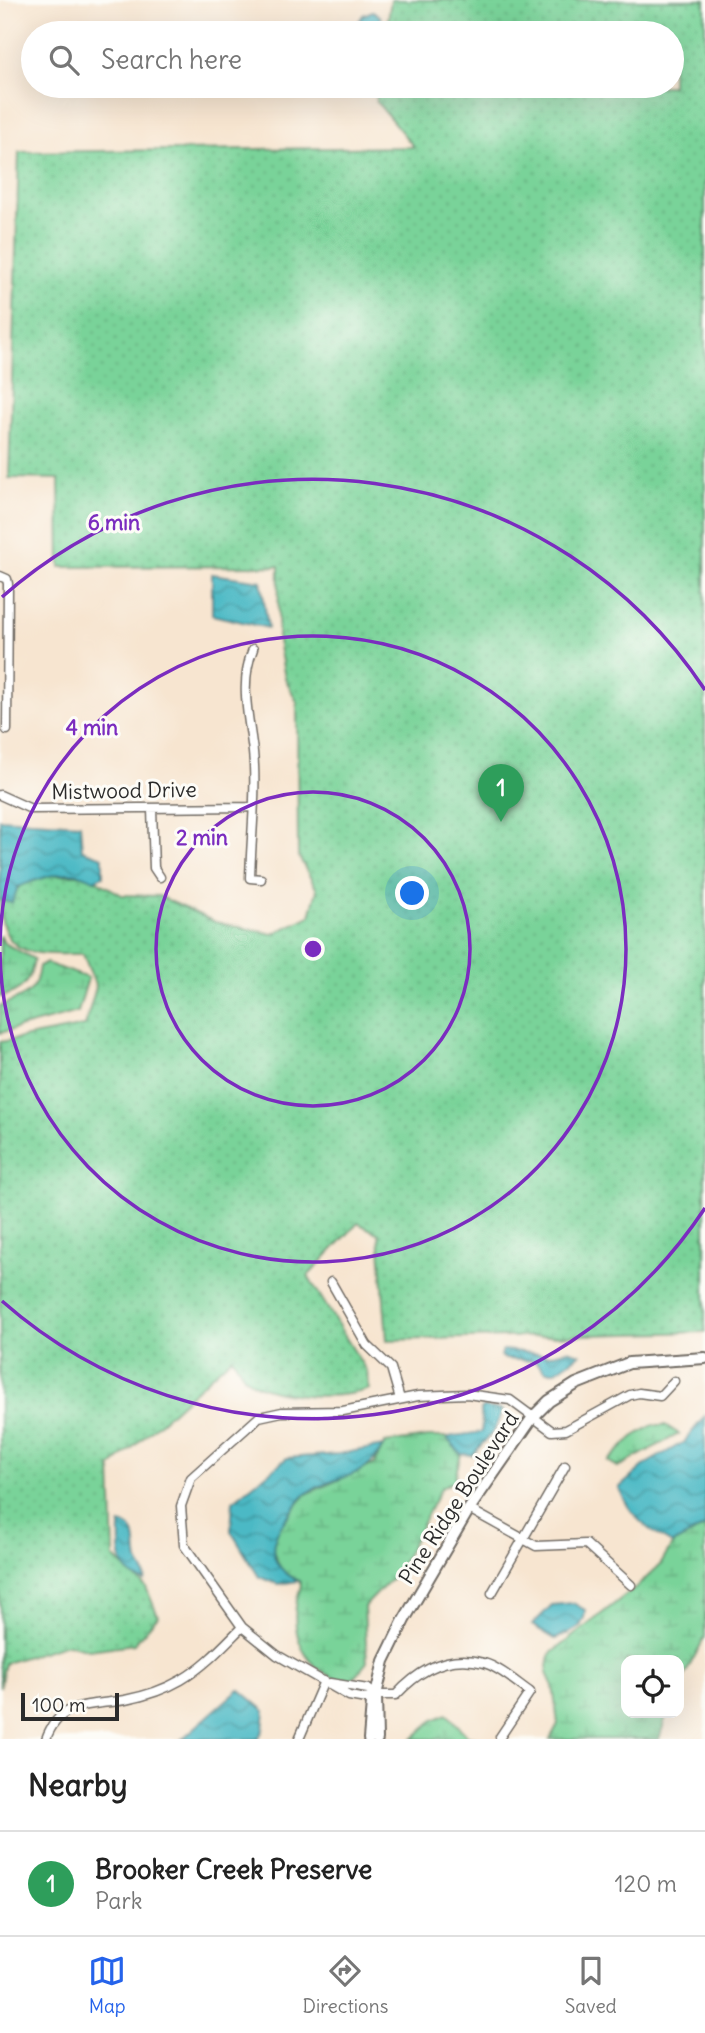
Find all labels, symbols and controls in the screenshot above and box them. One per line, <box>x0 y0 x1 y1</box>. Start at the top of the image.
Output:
search box <box>21 21 684 98</box>
icon: search <box>45 41 83 79</box>
text: Search here <box>101 43 242 76</box>
text: 6 min <box>88 509 140 536</box>
text: 4 min <box>66 714 118 741</box>
pin: 1 <box>478 764 524 822</box>
street label: Mistwood Drive <box>51 776 197 805</box>
text: 2 min <box>176 824 228 851</box>
your location <box>395 876 429 910</box>
centre of rings <box>301 937 325 961</box>
street label: Pine Ridge Boulevard <box>393 1406 525 1589</box>
map controls <box>621 1655 684 1718</box>
button: locate <box>621 1655 684 1718</box>
scale bar <box>21 1690 119 1722</box>
text: 100 m <box>32 1693 86 1717</box>
text: Nearby <box>28 1766 128 1804</box>
text: Brooker Creek Preserve <box>95 1853 372 1886</box>
text: 1 <box>46 1869 56 1898</box>
text: 120 m <box>614 1869 677 1898</box>
text: Park <box>95 1886 143 1915</box>
tab: Map <box>88 1952 126 2018</box>
tab: Directions <box>303 1952 388 2018</box>
tab: Saved <box>565 1952 617 2018</box>

